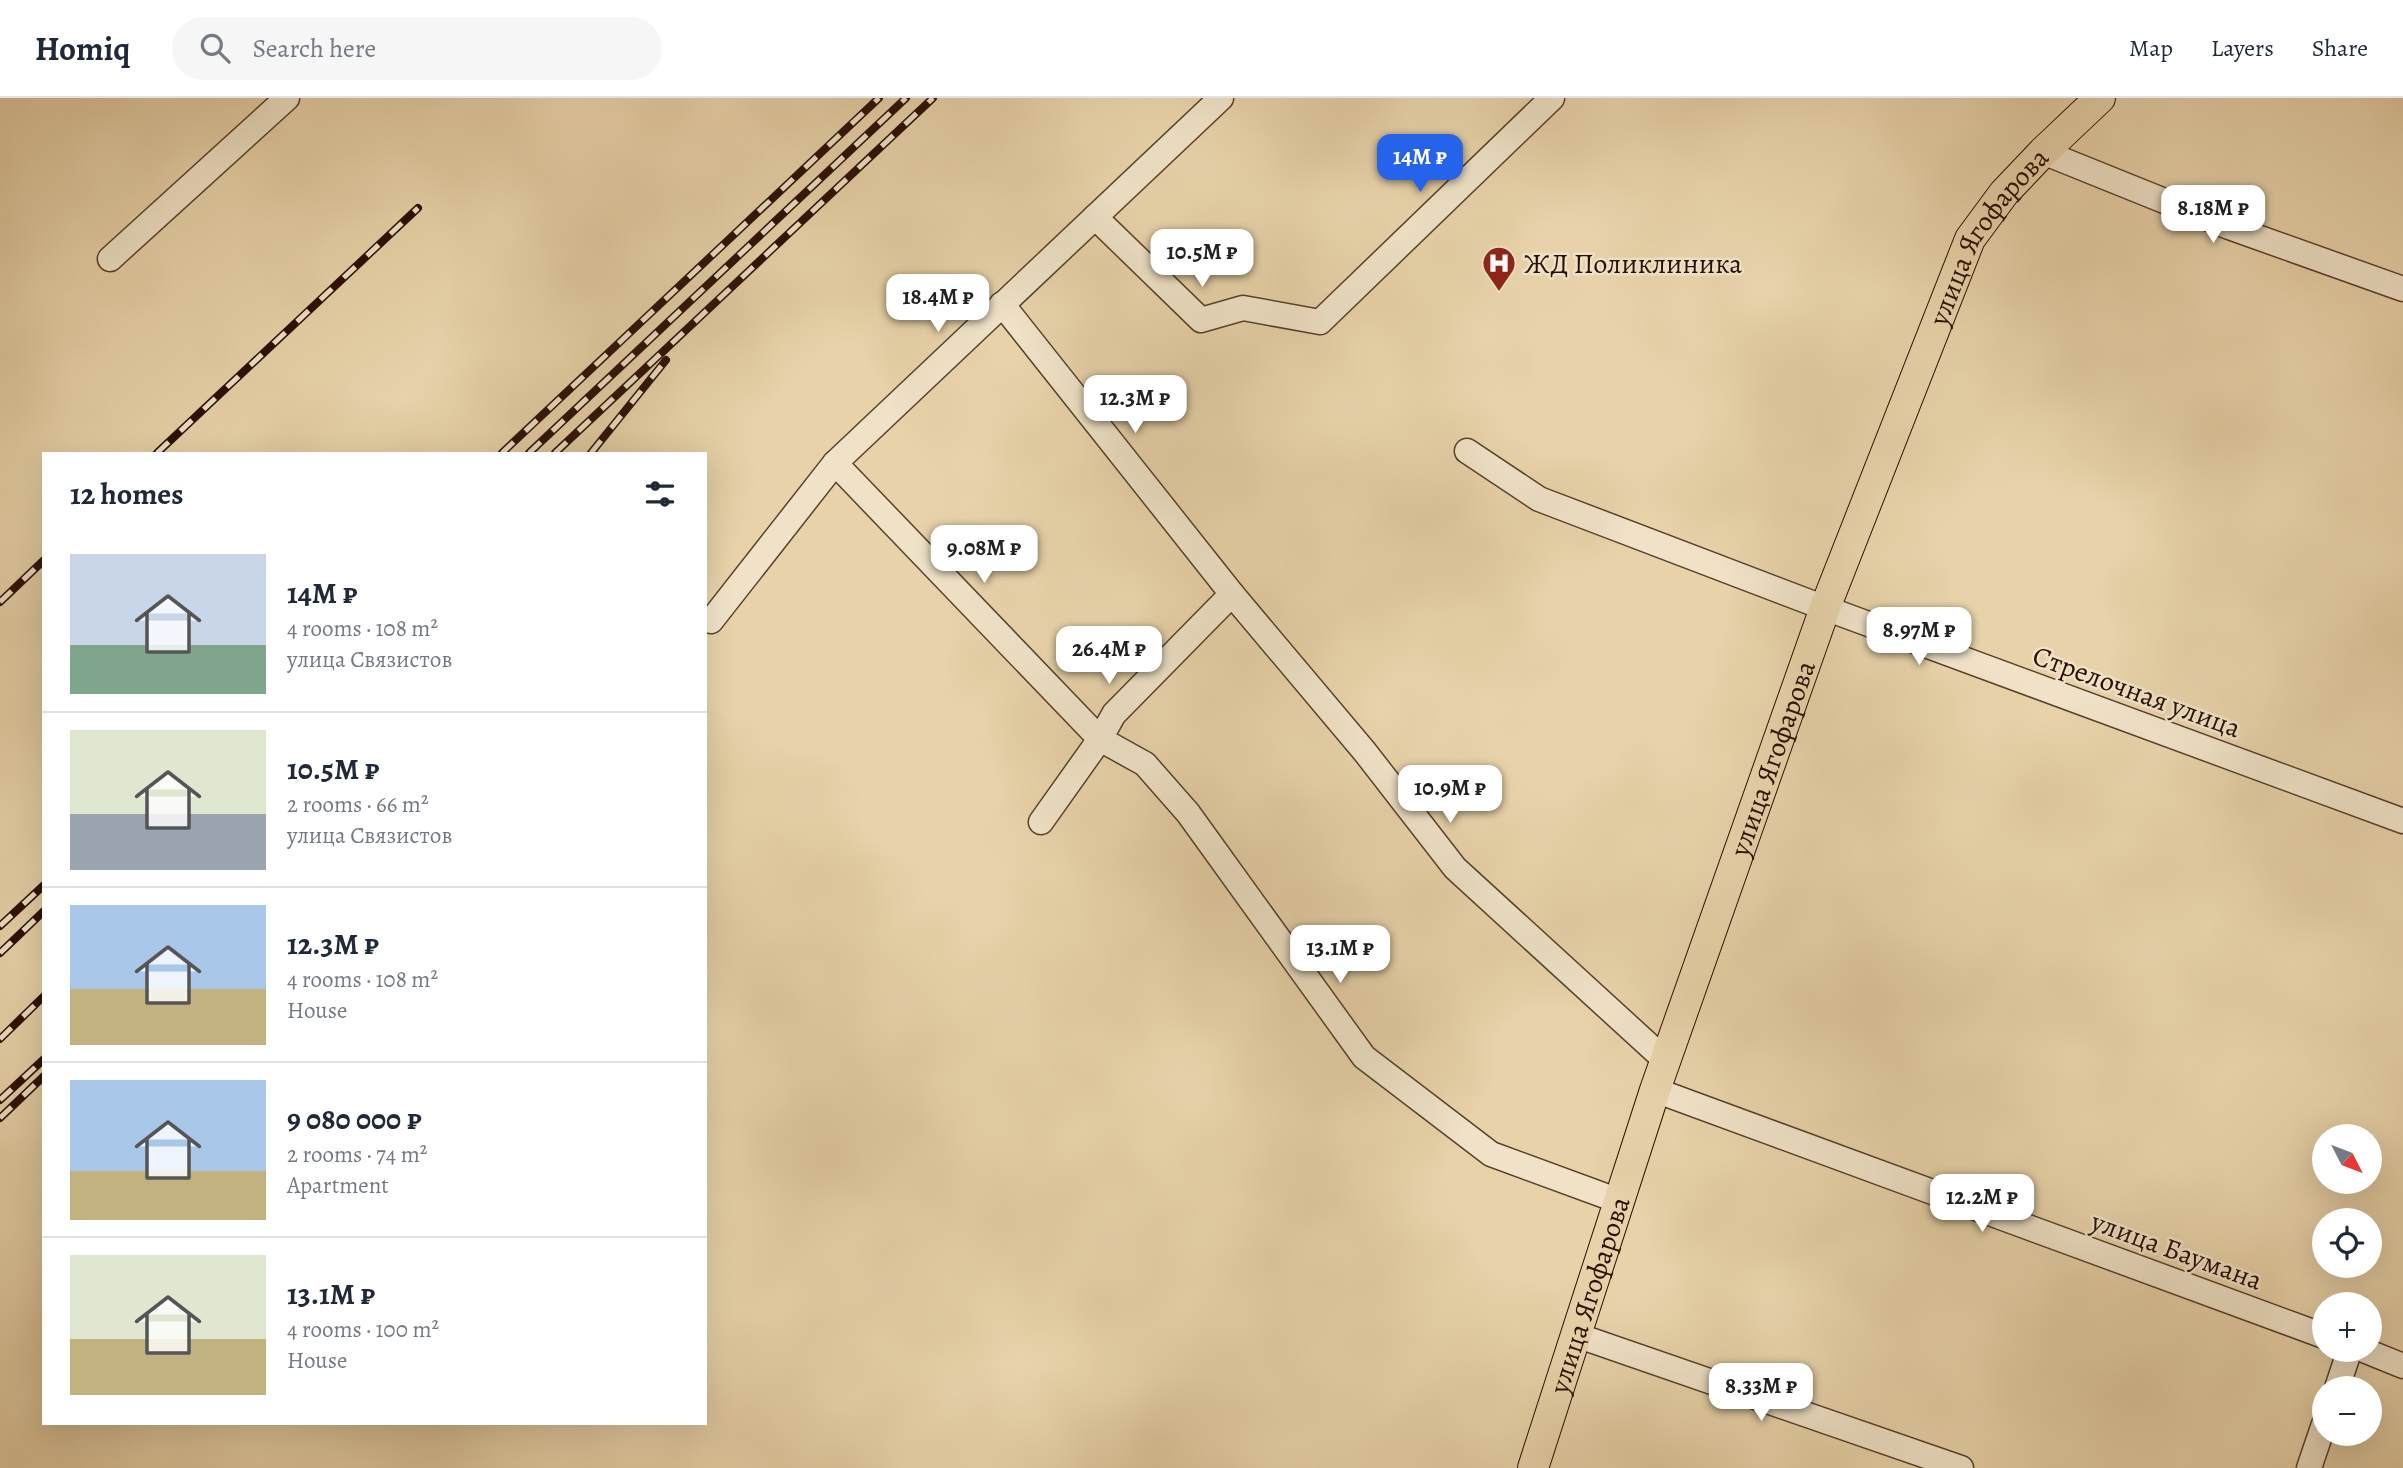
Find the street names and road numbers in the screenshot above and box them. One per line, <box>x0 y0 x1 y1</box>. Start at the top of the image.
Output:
street label: улица Ягофарова <box>1920 140 2057 332</box>
street label: Стрелочная улица <box>2027 637 2246 747</box>
street label: улица Ягофарова <box>1721 656 1825 862</box>
street label: улица Ягофарова <box>1540 1192 1639 1399</box>
street label: улица Баумана <box>2085 1202 2268 1300</box>

